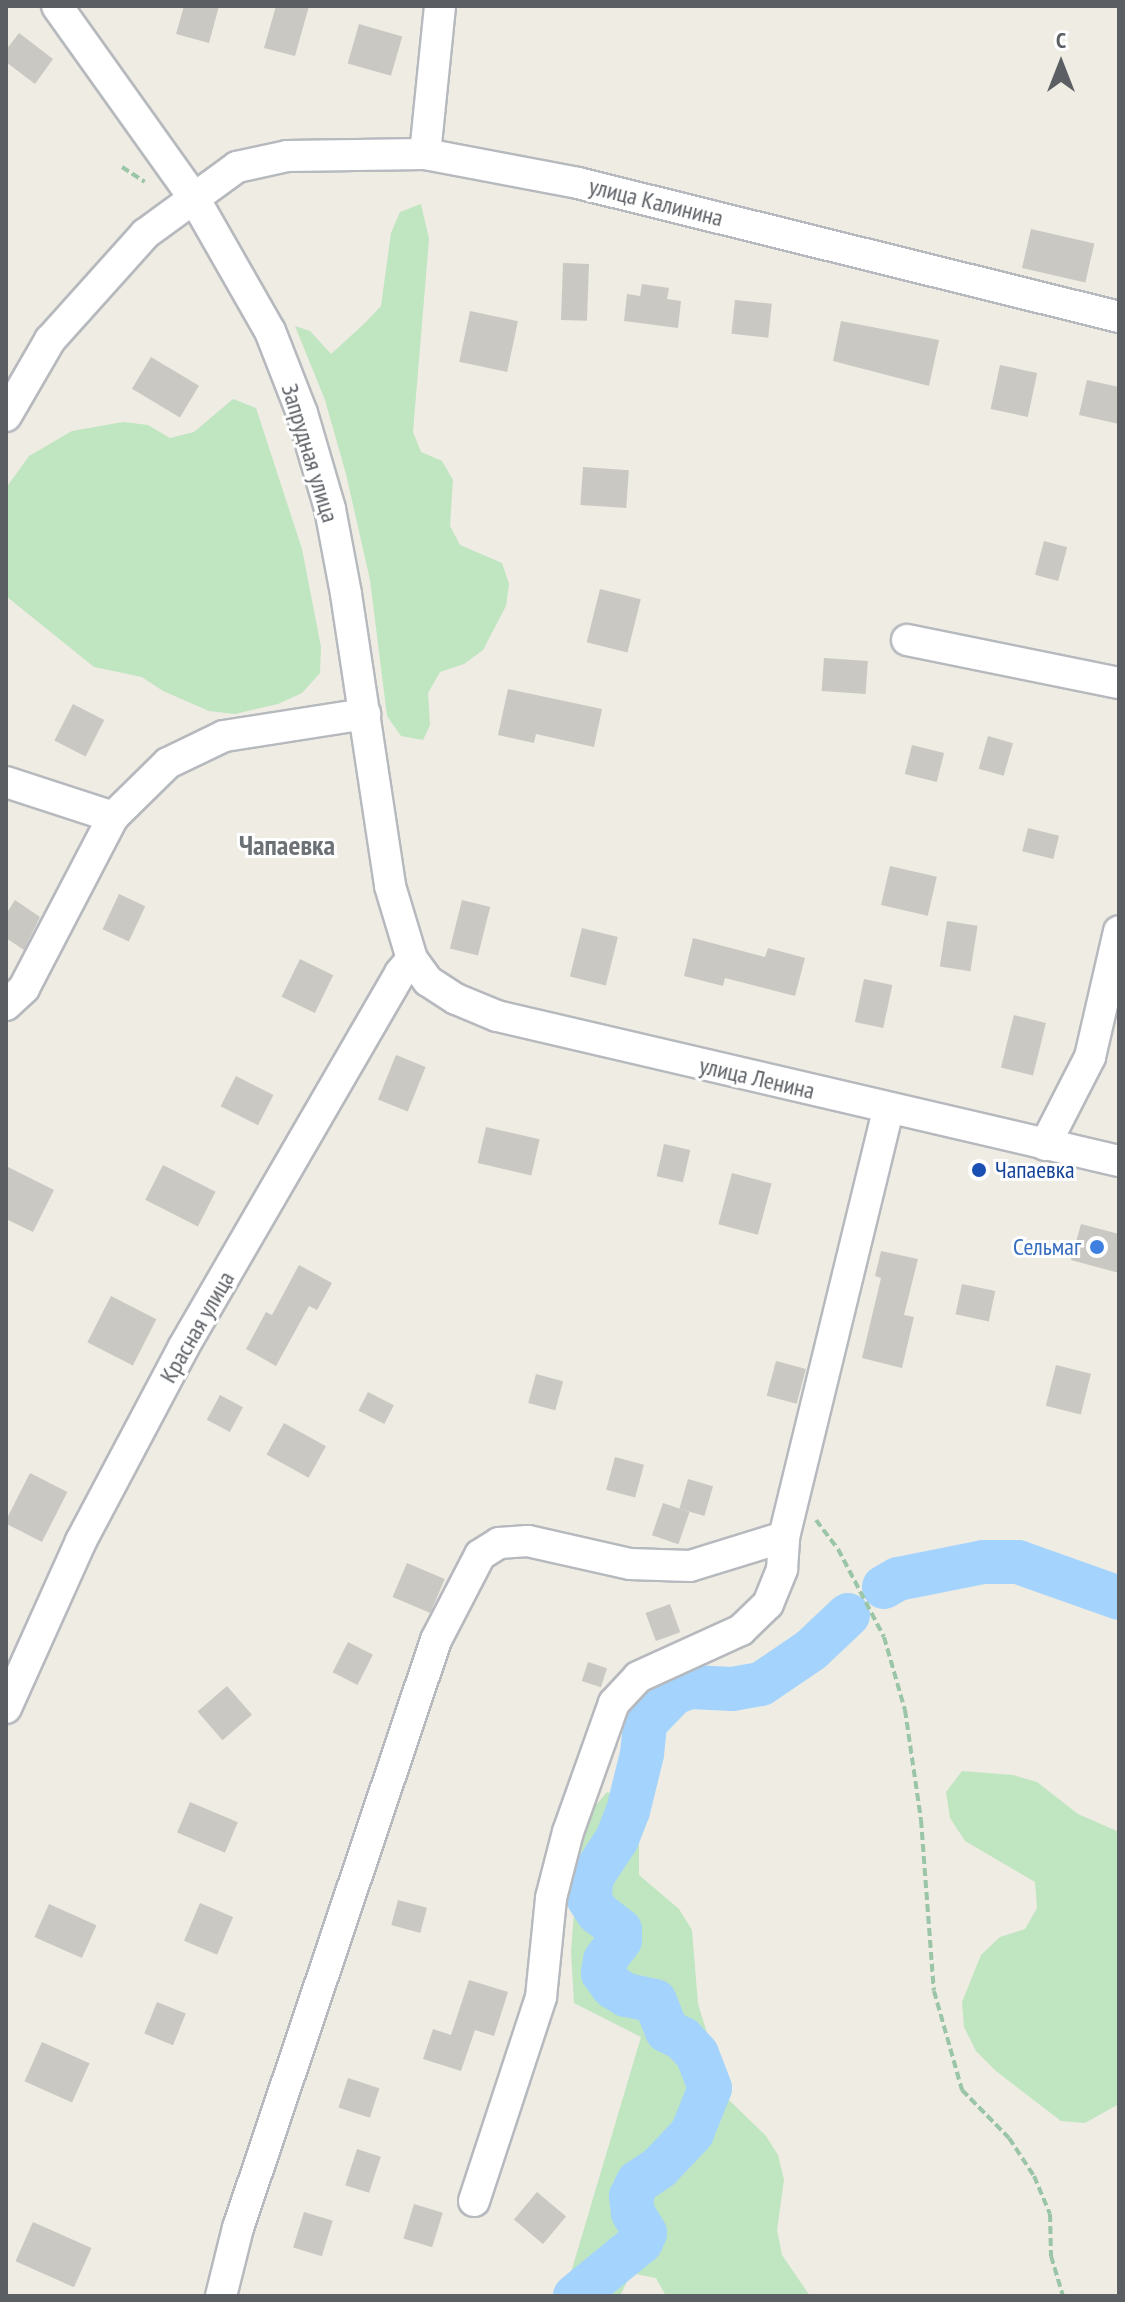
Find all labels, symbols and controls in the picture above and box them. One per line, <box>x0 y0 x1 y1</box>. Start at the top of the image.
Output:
north arrow <box>1021 24 1101 104</box>
text: С <box>1056 26 1066 54</box>
street label: улица Калинина <box>586 171 726 233</box>
street label: Запрудная улица <box>275 380 345 526</box>
district label: Чапаевка <box>239 828 335 862</box>
street label: улица Ленина <box>697 1051 817 1105</box>
place label: Чапаевка <box>995 1156 1075 1184</box>
marker: Чапаевка <box>970 1161 988 1179</box>
place label: Сельмаг <box>1013 1233 1081 1261</box>
marker: Сельмаг <box>1088 1238 1106 1256</box>
street label: Красная улица <box>154 1266 240 1388</box>

